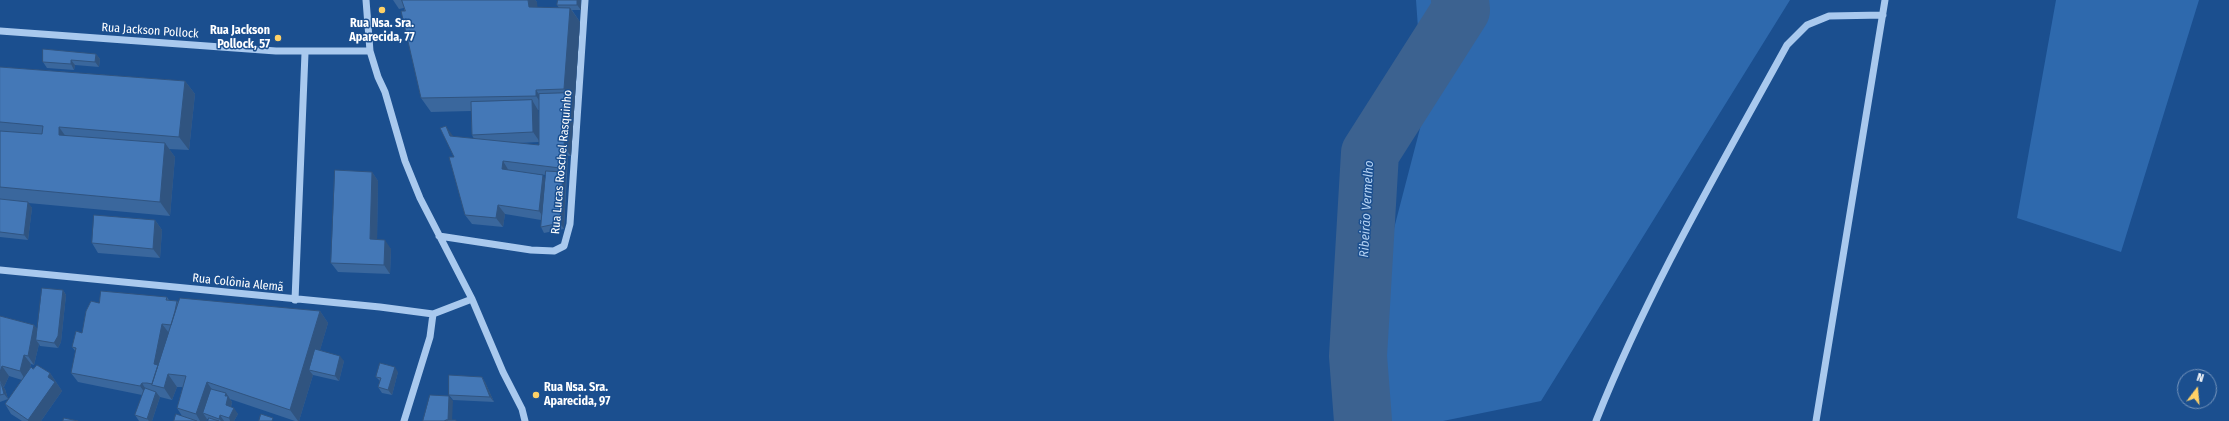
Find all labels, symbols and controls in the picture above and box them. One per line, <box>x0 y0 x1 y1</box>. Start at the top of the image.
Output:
marker: Rua Nsa. Sra. Aparecida, 77 <box>377 5 387 15</box>
place label: Rua Nsa. Sra. Aparecida, 77 <box>349 17 415 45</box>
street label: Rua Jackson Pollock <box>101 20 199 42</box>
place label: Rua Jackson Pollock, 57 <box>210 24 270 52</box>
marker: Rua Jackson Pollock, 57 <box>273 33 283 43</box>
street label: Rua Lucas Roschel Rasquinho <box>549 89 575 235</box>
water label: Ribeirão Vermelho <box>1357 160 1377 258</box>
street label: Rua Colônia Alemã <box>192 271 284 295</box>
north arrow <box>2177 369 2217 409</box>
text: N <box>2195 371 2205 385</box>
place label: Rua Nsa. Sra. Aparecida, 97 <box>544 381 610 409</box>
marker: Rua Nsa. Sra. Aparecida, 97 <box>531 390 541 400</box>

